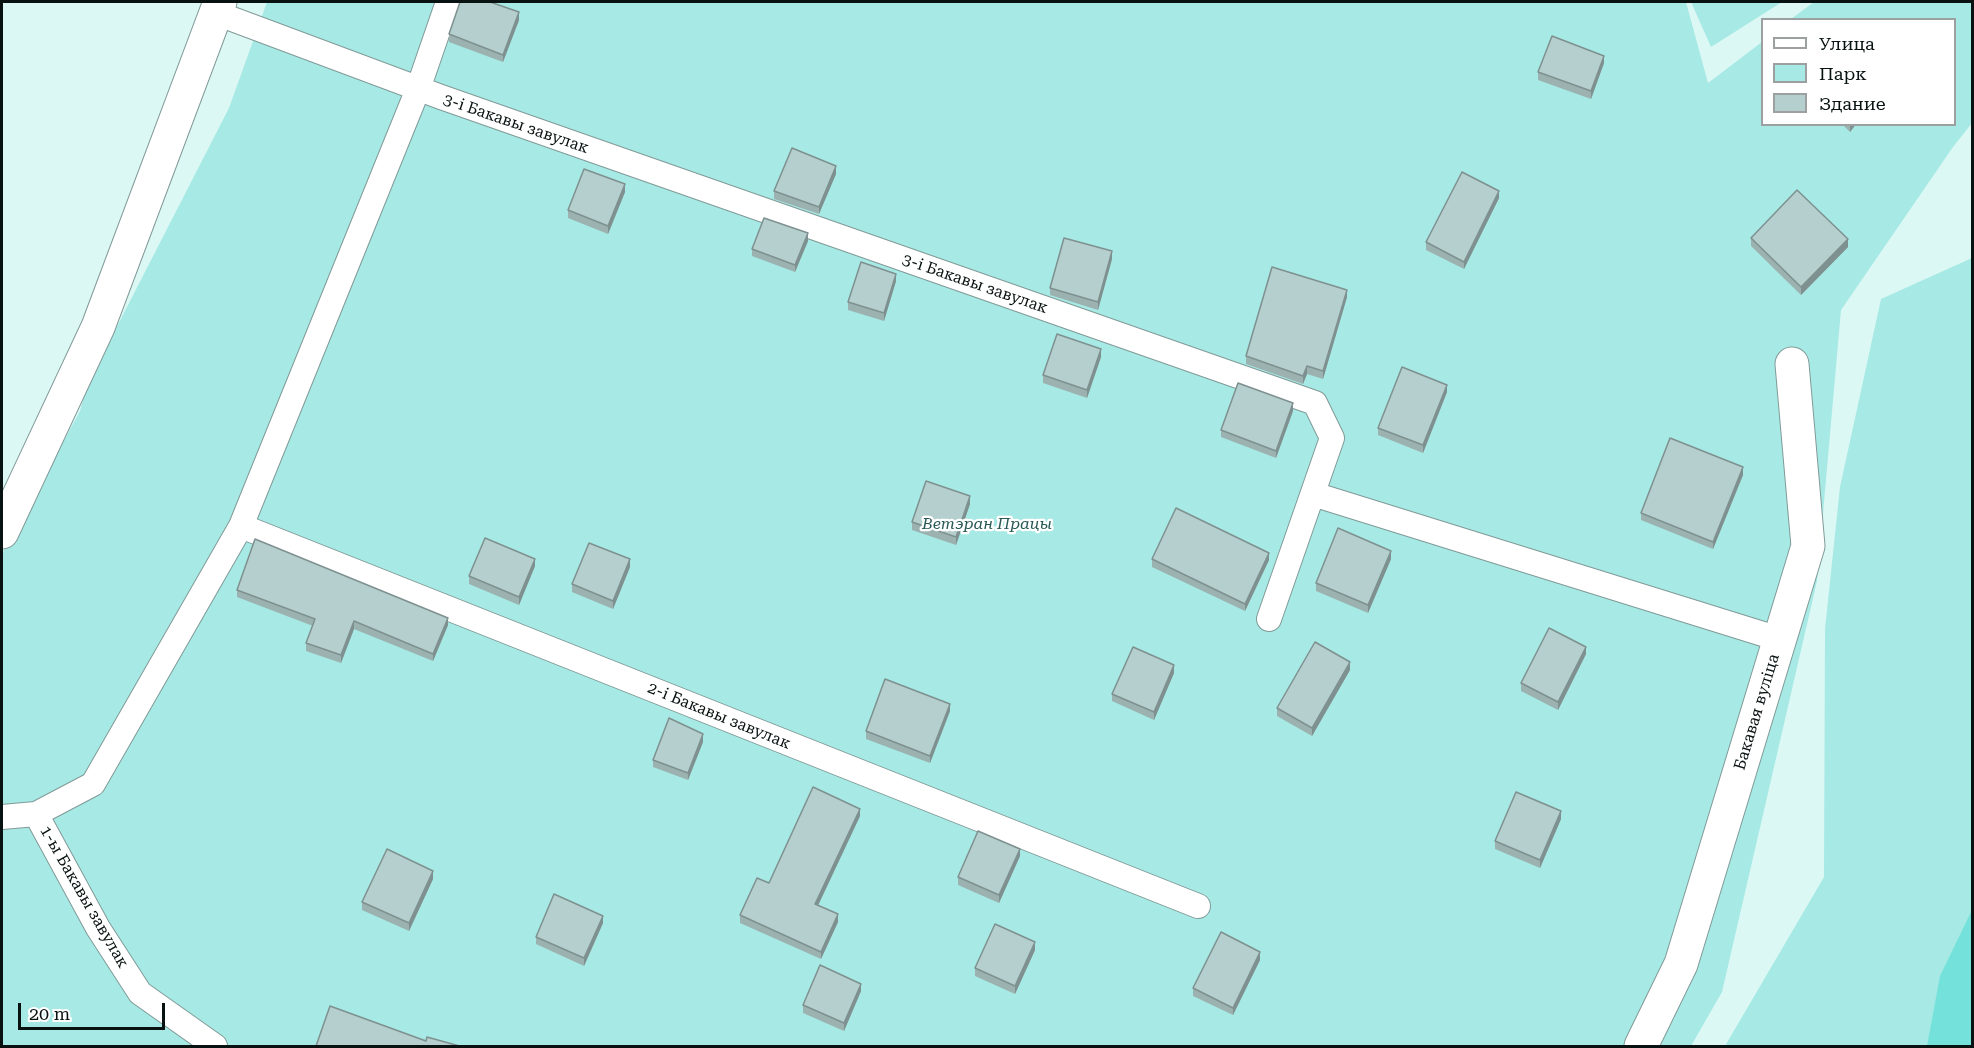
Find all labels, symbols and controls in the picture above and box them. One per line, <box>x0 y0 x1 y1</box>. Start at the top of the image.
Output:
legend <box>1761 18 1956 126</box>
text: Улица <box>1819 33 1875 54</box>
text: Парк <box>1819 63 1867 84</box>
street label: 3-і Бакавы завулак <box>441 90 591 158</box>
text: Здание <box>1819 93 1886 114</box>
street label: 3-і Бакавы завулак <box>900 250 1050 318</box>
park label: Ветэран Працы <box>922 514 1052 534</box>
street label: Бакавая вуліца <box>1730 652 1784 772</box>
street label: 2-і Бакавы завулак <box>645 679 793 753</box>
street label: 1-ы Бакавы завулак <box>36 823 132 971</box>
scale bar <box>21 991 168 1029</box>
text: 20 m <box>29 1003 70 1024</box>

